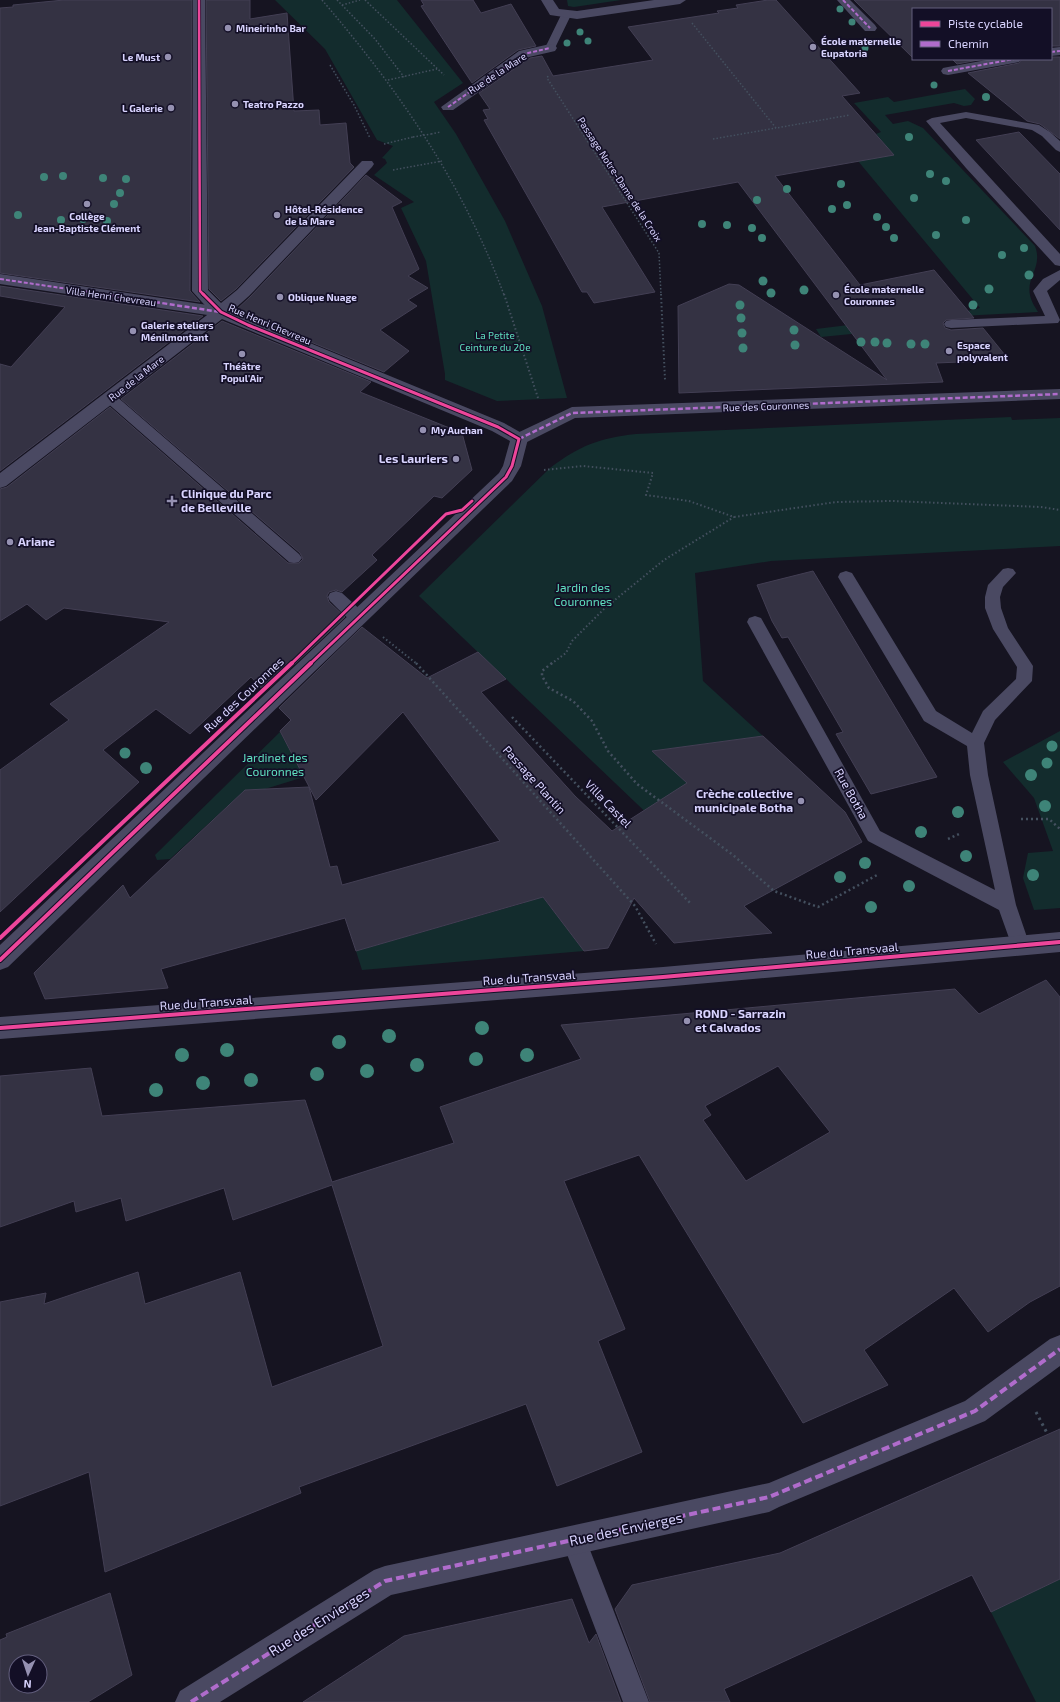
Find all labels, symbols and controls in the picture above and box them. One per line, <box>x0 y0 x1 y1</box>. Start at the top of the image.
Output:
legend <box>912 8 1052 60</box>
text: Piste cyclable <box>948 16 1023 30</box>
place label: Mineirinho Bar <box>236 22 307 34</box>
marker: Mineirinho Bar <box>223 23 233 33</box>
place label: École maternelle Eupatoria <box>821 35 901 59</box>
text: Chemin <box>948 36 989 50</box>
marker: École maternelle Eupatoria <box>808 42 818 52</box>
street label: Rue de la Mare <box>466 50 528 96</box>
place label: Le Must <box>122 51 160 63</box>
marker: Le Must <box>163 52 173 62</box>
place label: Teatro Pazzo <box>243 98 304 110</box>
marker: Teatro Pazzo <box>230 99 240 109</box>
place label: L Galerie <box>122 102 163 114</box>
marker: L Galerie <box>166 103 176 113</box>
street label: Passage Notre-Dame de la Croix <box>575 115 665 244</box>
marker: Collège Jean-Baptiste Clément <box>82 199 92 209</box>
place label: Hôtel-Résidence de la Mare <box>285 203 364 227</box>
place label: Collège Jean-Baptiste Clément <box>34 210 140 234</box>
marker: Hôtel-Résidence de la Mare <box>272 210 282 220</box>
place label: École maternelle Couronnes <box>844 283 924 307</box>
street label: Villa Henri Chevreau <box>65 284 157 308</box>
marker: École maternelle Couronnes <box>831 290 841 300</box>
place label: Oblique Nuage <box>288 291 357 303</box>
marker: Oblique Nuage <box>275 292 285 302</box>
street label: Rue Henri Chevreau <box>227 301 313 347</box>
place label: Galerie ateliers Ménilmontant <box>141 319 214 343</box>
marker: Galerie ateliers Ménilmontant <box>128 326 138 336</box>
park label: La Petite Ceinture du 20e <box>459 329 531 353</box>
place label: Espace polyvalent <box>957 339 1008 364</box>
marker: Espace polyvalent <box>944 346 954 356</box>
marker: Théâtre Popul'Air <box>237 349 247 359</box>
street label: Rue de la Mare <box>106 353 166 403</box>
place label: Théâtre Popul'Air <box>221 360 264 384</box>
street label: Rue des Couronnes <box>723 398 809 414</box>
place label: My Auchan <box>431 424 483 437</box>
marker: My Auchan <box>418 425 428 435</box>
place label: Les Lauriers <box>379 451 448 465</box>
marker: Les Lauriers <box>451 454 461 464</box>
place label: Clinique du Parc de Belleville <box>181 486 272 514</box>
marker: Clinique du Parc de Belleville <box>166 495 178 507</box>
place label: Ariane <box>18 534 55 548</box>
marker: Ariane <box>5 537 15 547</box>
park label: Jardin des Couronnes <box>554 580 612 608</box>
street label: Rue des Couronnes <box>201 654 286 735</box>
street label: Passage Plantin <box>500 742 569 816</box>
park label: Jardinet des Couronnes <box>242 750 308 778</box>
street label: Rue Botha <box>832 766 872 821</box>
street label: Villa Castel <box>583 777 635 830</box>
place label: Crèche collective municipale Botha <box>694 786 793 814</box>
marker: Crèche collective municipale Botha <box>796 796 806 806</box>
street label: Rue du Transvaal <box>805 939 899 961</box>
street label: Rue du Transvaal <box>482 967 576 987</box>
street label: Rue du Transvaal <box>159 992 253 1012</box>
place label: ROND - Sarrazin et Calvados <box>695 1006 786 1034</box>
marker: ROND - Sarrazin et Calvados <box>682 1016 692 1026</box>
street label: Rue des Envierges <box>568 1508 684 1549</box>
street label: Rue des Envierges <box>265 1584 372 1659</box>
north arrow <box>8 1654 48 1694</box>
text: N <box>23 1678 32 1691</box>

